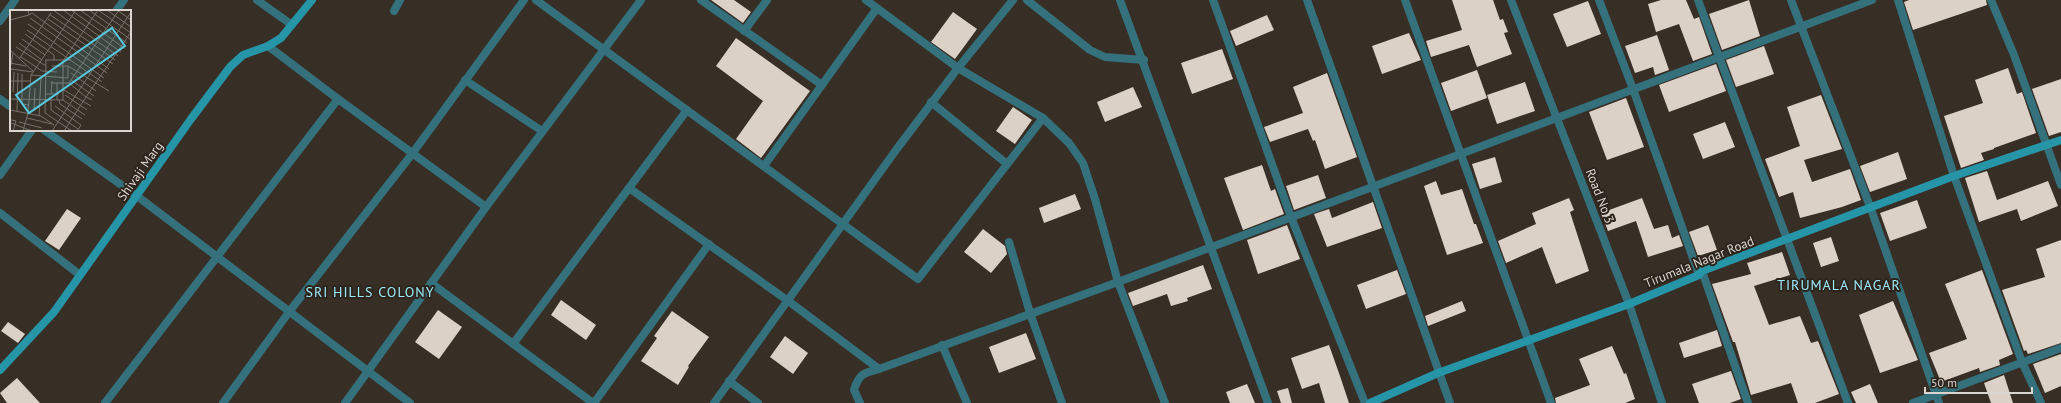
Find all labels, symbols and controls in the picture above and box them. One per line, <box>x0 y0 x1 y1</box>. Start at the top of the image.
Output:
inset map <box>10 10 131 131</box>
street label: Shivaji Marg <box>113 138 167 204</box>
street label: Road No 3 <box>1582 166 1618 226</box>
street label: Tirumala Nagar Road <box>1642 232 1756 292</box>
district label: TIRUMALA NAGAR <box>1777 276 1901 294</box>
district label: SRI HILLS COLONY <box>305 283 435 301</box>
scale bar <box>1925 369 2032 395</box>
text: 50 m <box>1931 375 1957 390</box>

